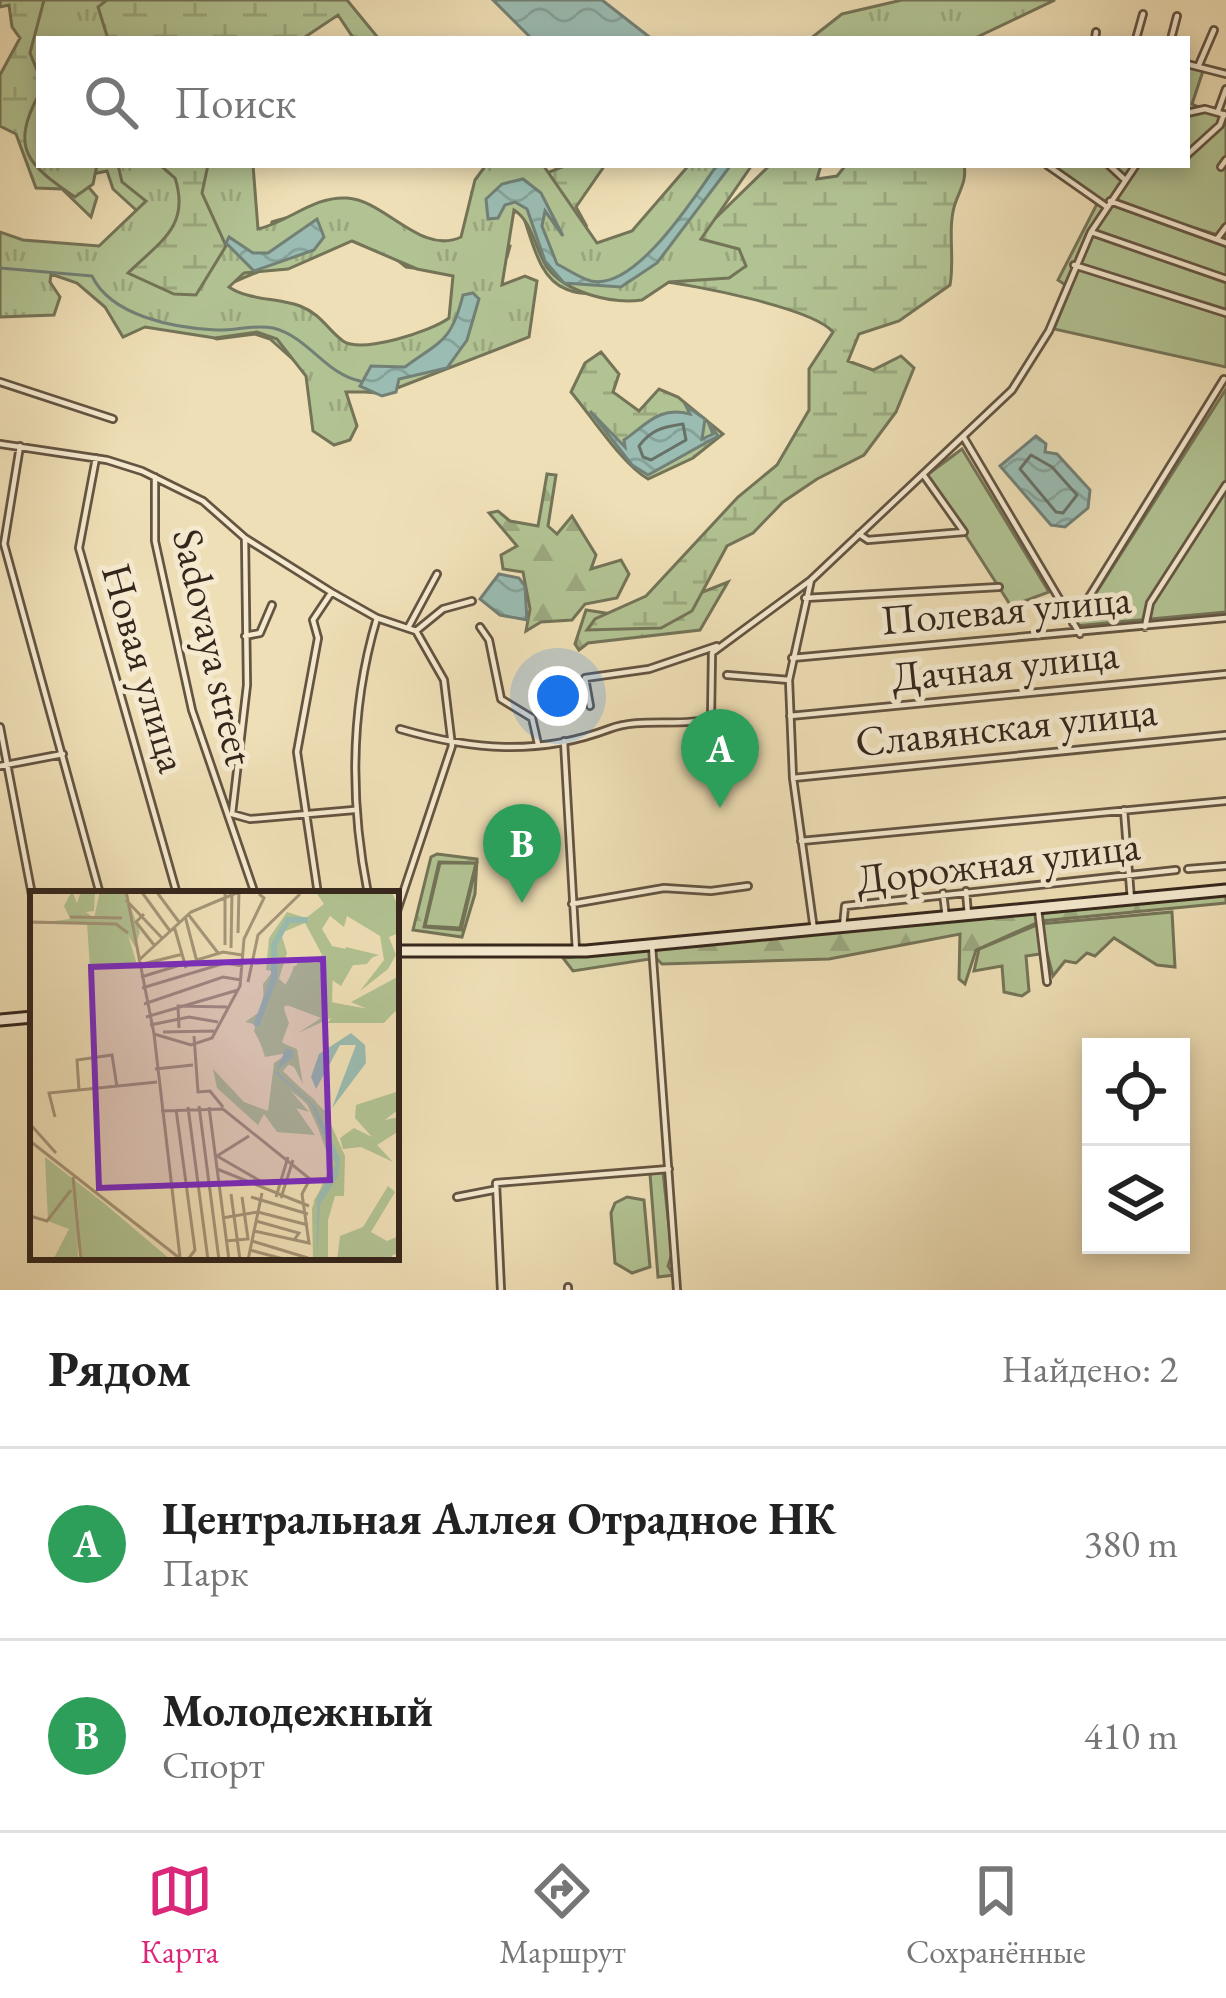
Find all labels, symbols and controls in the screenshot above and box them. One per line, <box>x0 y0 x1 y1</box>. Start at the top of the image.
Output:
search box <box>36 36 1190 168</box>
icon: search <box>78 69 144 135</box>
text: Поиск <box>174 73 296 131</box>
street label: Sadovaya street <box>160 523 268 771</box>
street label: Новая улица <box>89 557 201 779</box>
street label: Полевая улица <box>879 571 1134 647</box>
street label: Дачная улица <box>889 626 1122 704</box>
your location <box>528 666 588 726</box>
street label: Славянская улица <box>852 683 1160 769</box>
pin: A <box>681 709 759 808</box>
pin: B <box>483 804 561 903</box>
street label: Дорожная улица <box>853 817 1143 907</box>
inset map <box>30 891 399 1260</box>
map controls <box>1082 1038 1190 1254</box>
button: locate <box>1082 1038 1190 1146</box>
button: layers <box>1082 1146 1190 1254</box>
text: Рядом <box>48 1335 191 1401</box>
text: Найдено: 2 <box>1001 1343 1178 1394</box>
text: Центральная Аллея Отрадное НК <box>162 1489 836 1547</box>
text: A <box>73 1518 101 1569</box>
text: 380 m <box>1084 1518 1178 1569</box>
text: Парк <box>162 1547 249 1598</box>
text: Молодежный <box>162 1681 433 1739</box>
text: B <box>75 1710 99 1761</box>
text: 410 m <box>1084 1710 1178 1761</box>
text: Спорт <box>162 1739 265 1790</box>
tab: Карта <box>140 1858 219 1973</box>
tab: Маршрут <box>499 1858 626 1973</box>
tab: Сохранённые <box>906 1858 1086 1973</box>

